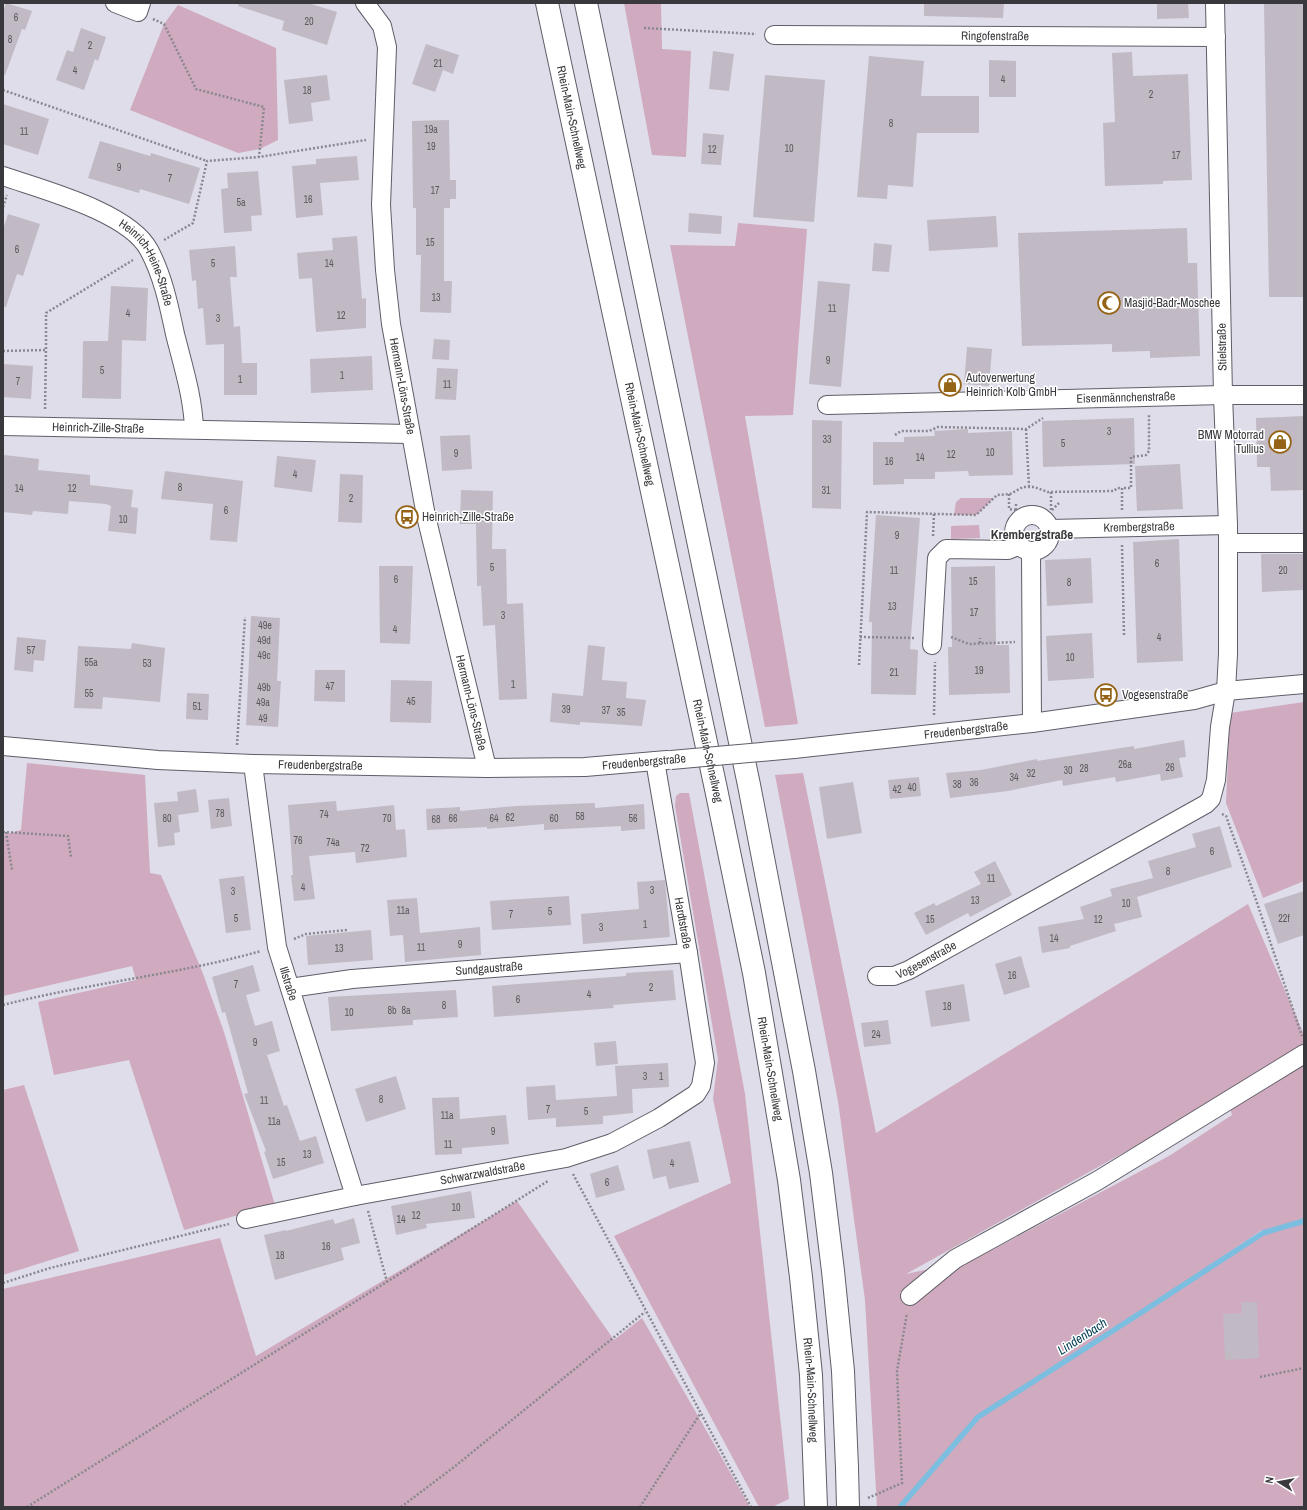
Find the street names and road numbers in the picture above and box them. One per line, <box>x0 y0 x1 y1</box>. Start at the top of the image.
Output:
street label: Ringofenstraße <box>961 28 1029 44</box>
street label: Rhein-Main-Schnellweg <box>553 64 591 171</box>
street label: Heinrich-Heine-Straße <box>116 216 177 308</box>
street label: Stielstraße <box>1214 323 1230 371</box>
street label: Hermann-Löns-Straße <box>386 337 419 436</box>
street label: Rhein-Main-Schnellweg <box>621 381 659 488</box>
street label: Eisenmännchenstraße <box>1076 388 1176 407</box>
street label: Heinrich-Zille-Straße <box>52 419 144 437</box>
street label: Krembergstraße <box>1103 518 1175 536</box>
street label: Hermann-Löns-Straße <box>452 653 491 752</box>
street label: Rhein-Main-Schnellweg <box>689 698 727 804</box>
street label: Freudenbergstraße <box>923 718 1009 743</box>
street label: Freudenbergstraße <box>601 750 687 774</box>
street label: Freudenbergstraße <box>278 756 363 774</box>
street label: Hardtstraße <box>671 896 695 950</box>
street label: Vogesenstraße <box>894 937 959 982</box>
street label: Sundgaustraße <box>455 958 523 979</box>
street label: Illstraße <box>276 965 301 1003</box>
street label: Rhein-Main-Schnellweg <box>754 1016 787 1123</box>
street label: Schwarzwaldstraße <box>439 1158 526 1189</box>
street label: Rhein-Main-Schnellweg <box>799 1337 822 1443</box>

